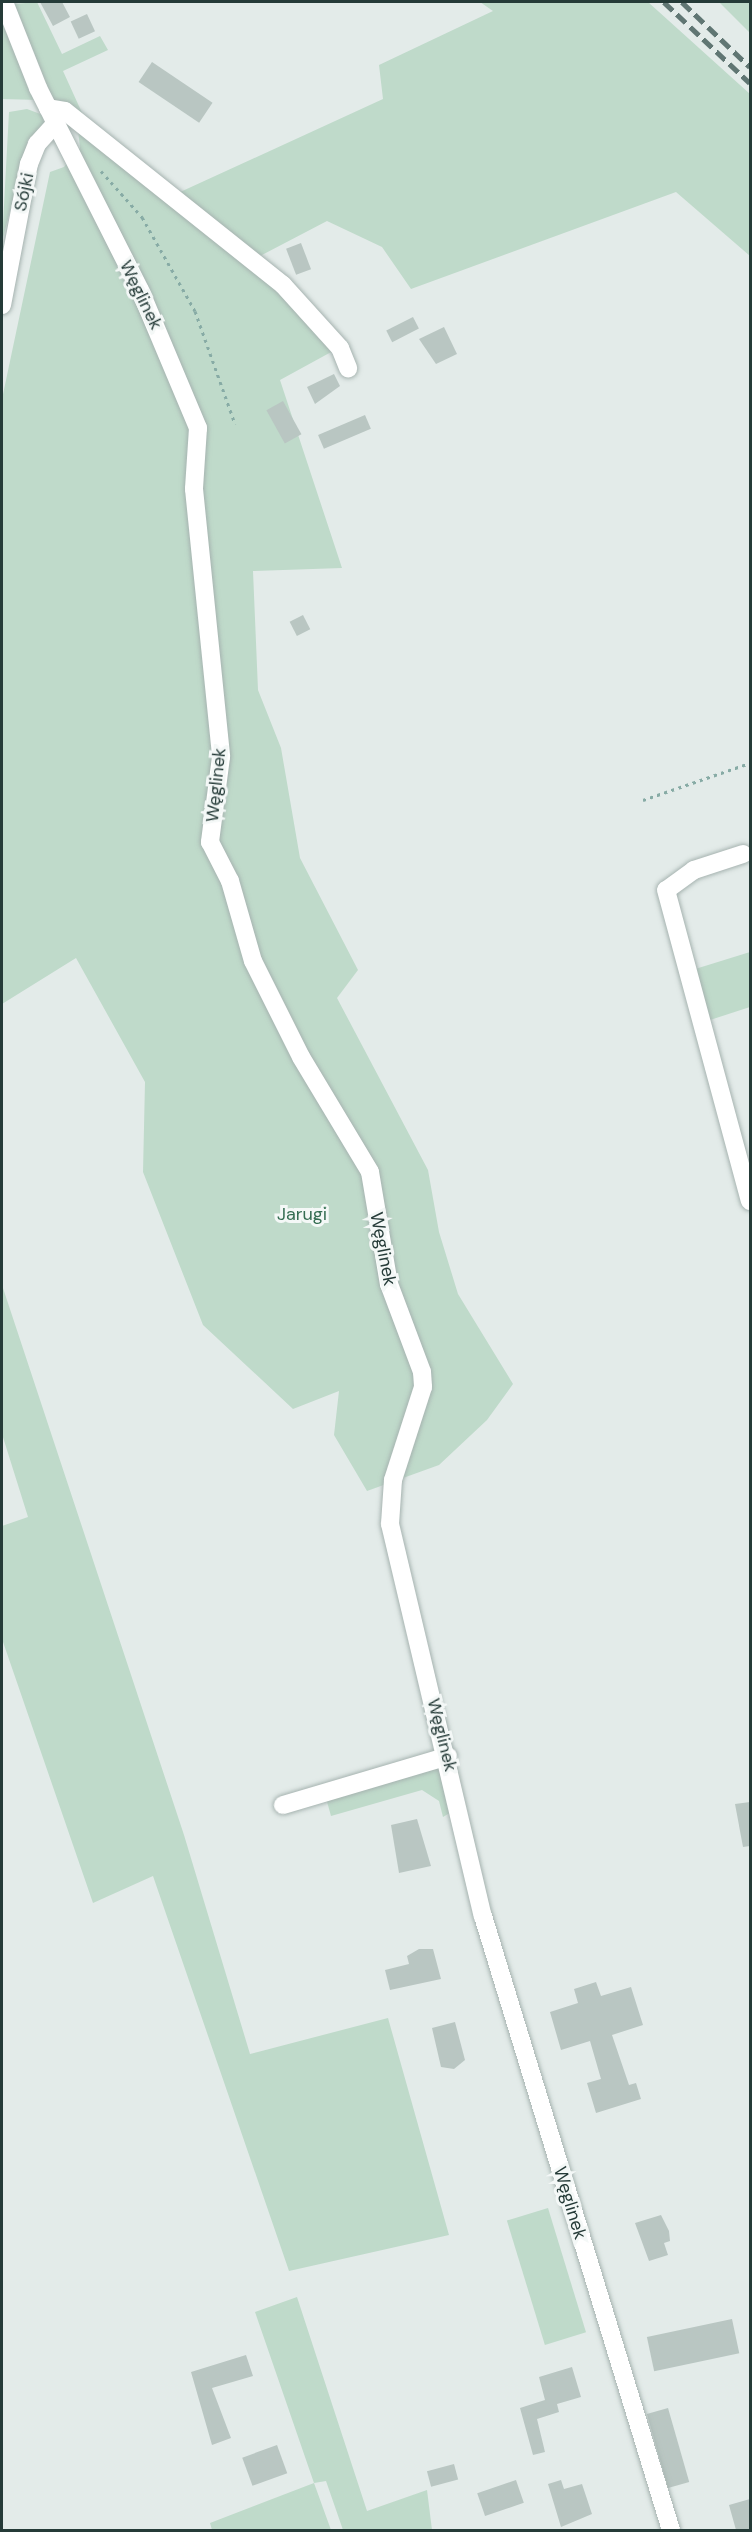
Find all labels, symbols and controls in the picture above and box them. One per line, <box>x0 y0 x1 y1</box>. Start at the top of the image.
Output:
street label: Sójki <box>9 171 39 213</box>
street label: Węglinek <box>115 257 167 333</box>
street label: Węglinek <box>201 747 231 823</box>
park label: Jarugi <box>277 1203 327 1225</box>
street label: Węglinek <box>365 1210 401 1288</box>
street label: Węglinek <box>422 1696 462 1774</box>
street label: Węglinek <box>549 2164 591 2242</box>

